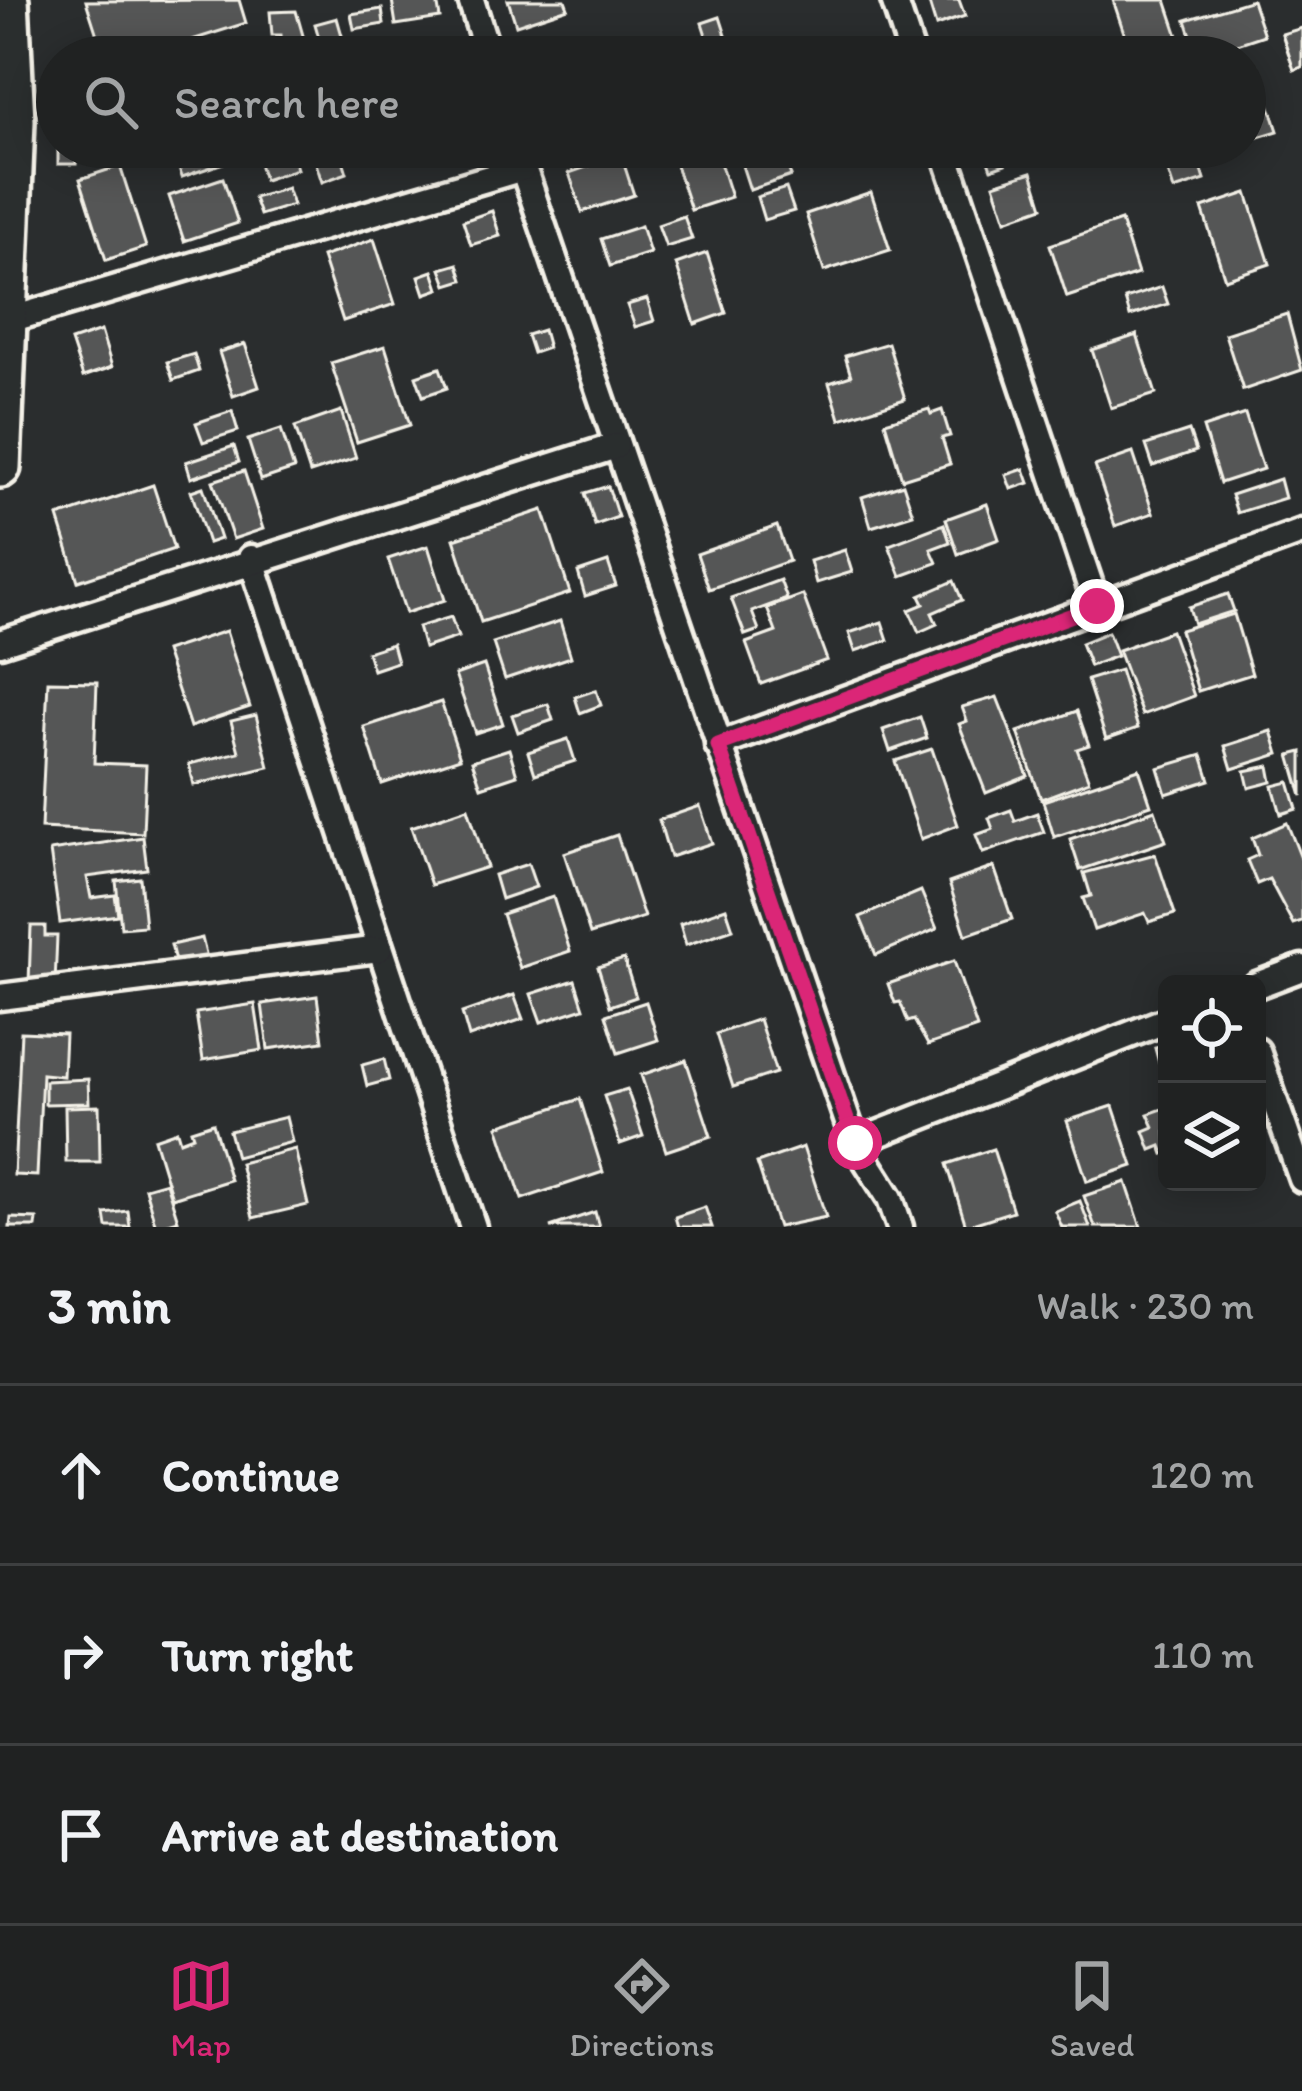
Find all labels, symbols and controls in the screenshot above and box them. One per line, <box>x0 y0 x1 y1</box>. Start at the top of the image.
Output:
search box <box>36 36 1266 168</box>
icon: search <box>78 69 144 135</box>
text: Search here <box>174 75 400 129</box>
route end <box>1070 579 1124 633</box>
map controls <box>1158 975 1266 1191</box>
button: locate <box>1158 975 1266 1083</box>
button: layers <box>1158 1083 1266 1191</box>
route start <box>828 1116 882 1170</box>
text: 3 min <box>48 1275 170 1336</box>
text: Walk · 230 m <box>1037 1282 1254 1329</box>
icon: ahead <box>48 1442 114 1508</box>
text: Continue <box>162 1448 340 1502</box>
text: 120 m <box>1150 1451 1254 1498</box>
icon: right <box>48 1622 114 1688</box>
text: Turn right <box>162 1628 353 1682</box>
text: 110 m <box>1152 1631 1254 1678</box>
icon: arrive <box>48 1802 114 1868</box>
text: Arrive at destination <box>162 1808 558 1862</box>
tab: Map <box>168 1953 234 2064</box>
tab: Directions <box>569 1953 714 2064</box>
tab: Saved <box>1050 1953 1134 2064</box>

